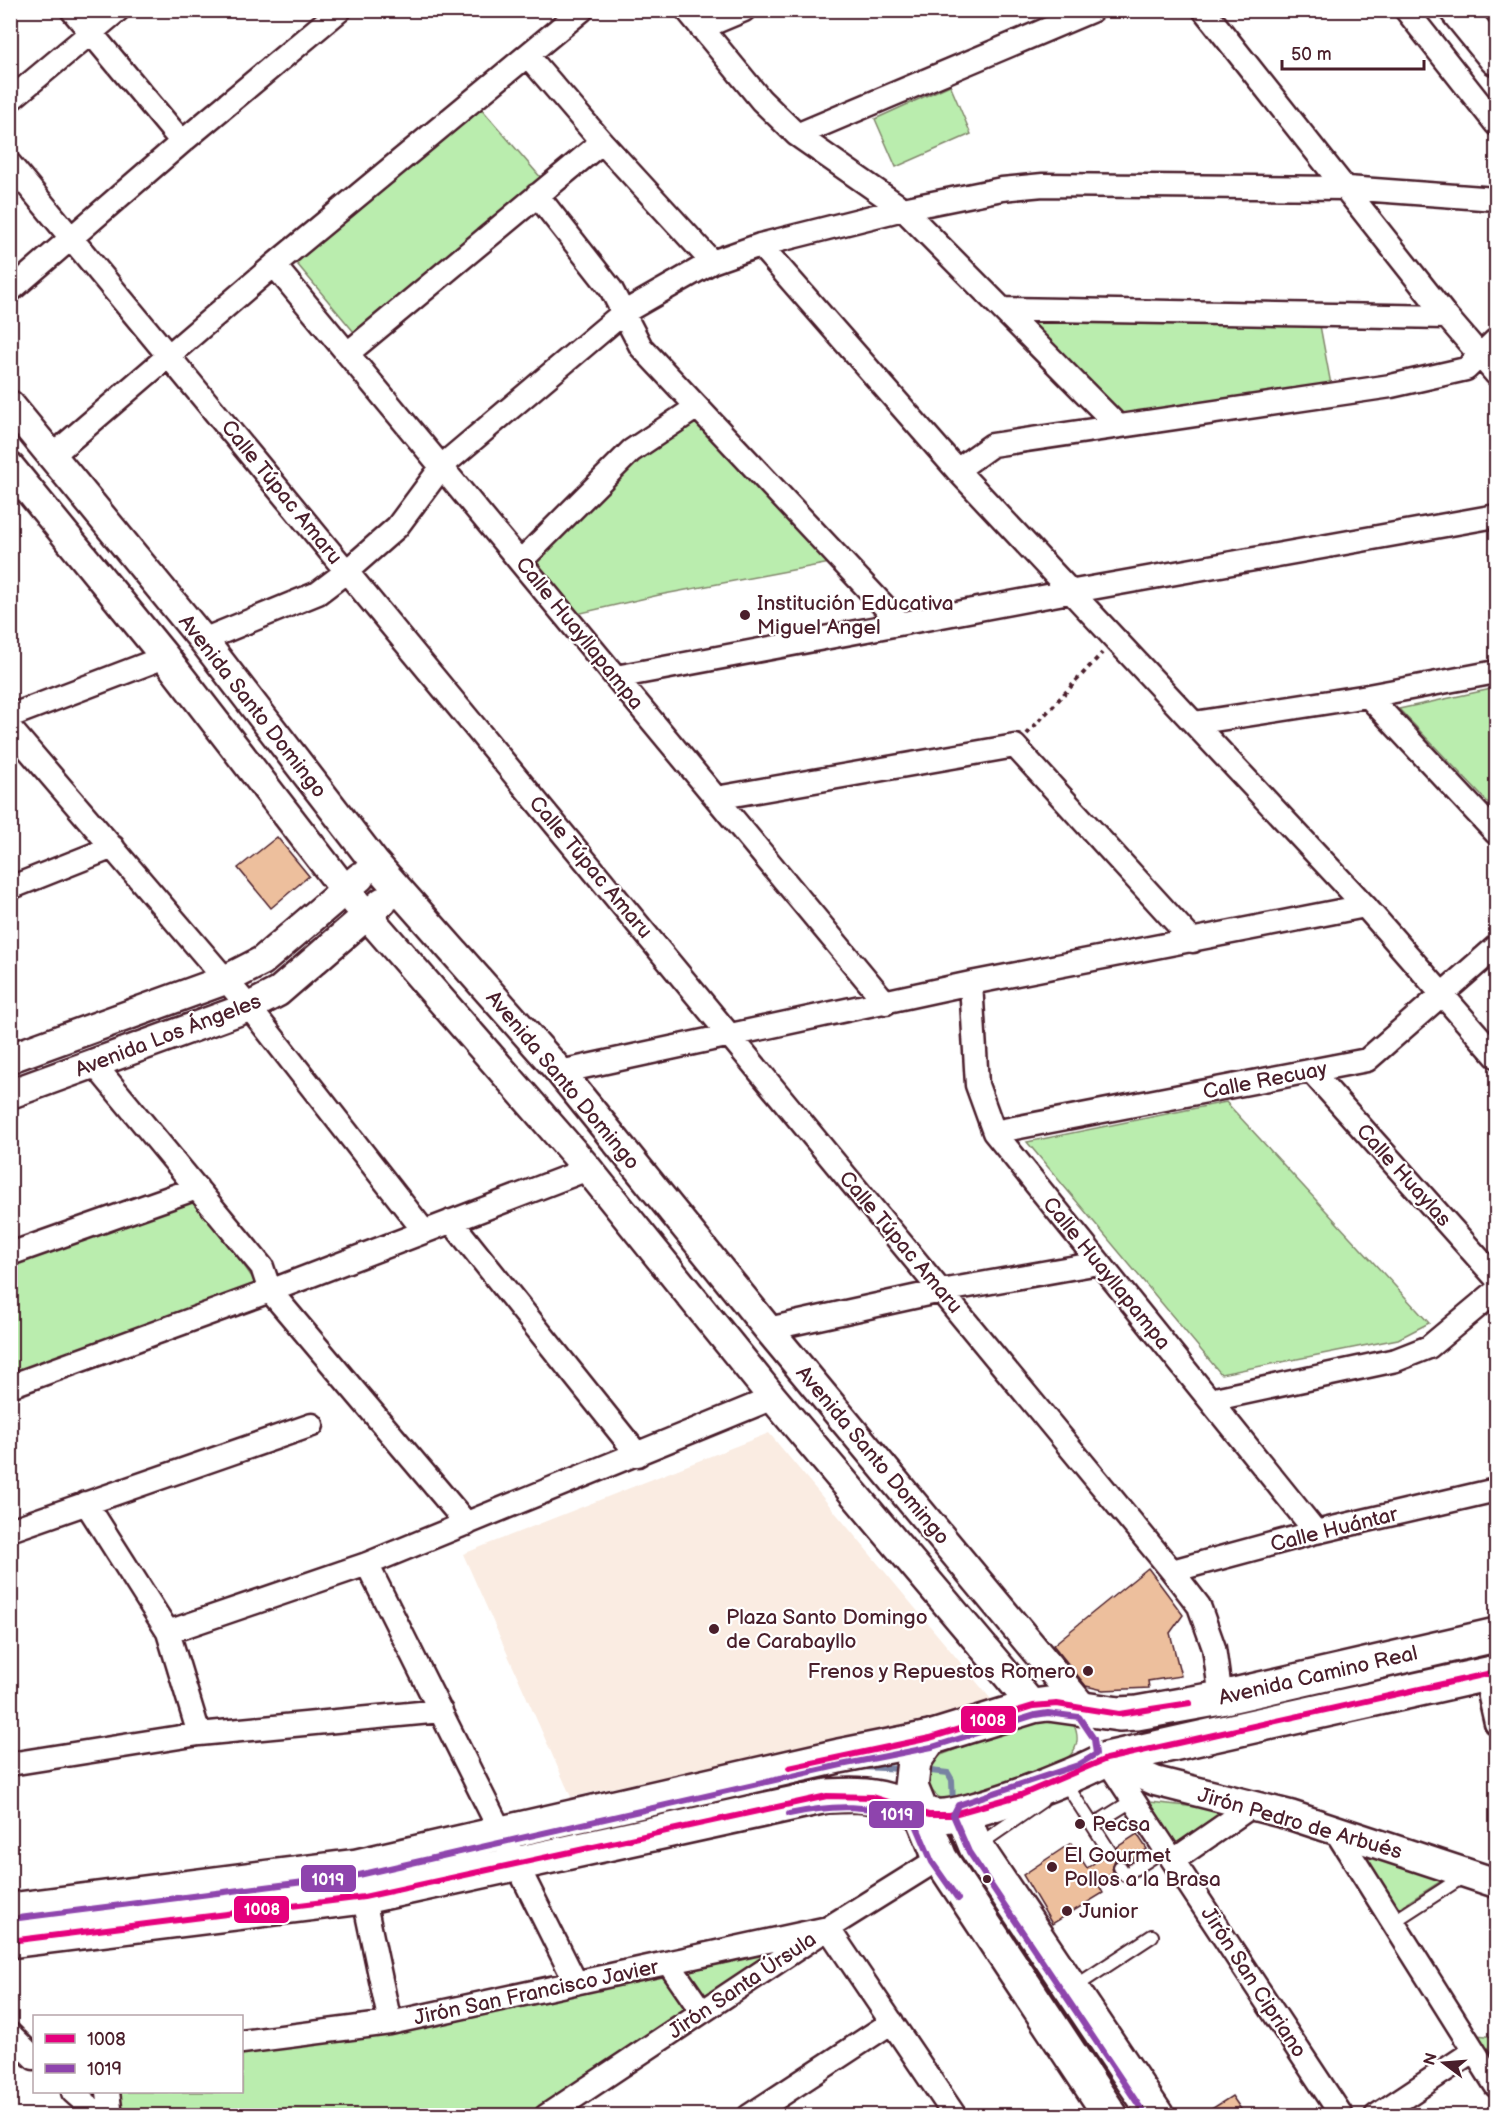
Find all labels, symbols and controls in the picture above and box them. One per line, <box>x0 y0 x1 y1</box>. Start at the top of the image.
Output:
scale bar <box>1282 33 1424 71</box>
text: 50 m <box>1291 44 1332 65</box>
street label: Calle Túpac Amaru <box>216 415 347 569</box>
street label: Calle Huayllapampa <box>510 552 649 715</box>
place label: Institución Educativa Miguel Angel <box>757 591 954 640</box>
marker: Institución Educativa Miguel Angel <box>738 608 752 622</box>
street label: Avenida Santo Domingo <box>173 610 332 803</box>
street label: Calle Túpac Amaru <box>524 791 658 944</box>
street label: Avenida Santo Domingo <box>481 986 645 1175</box>
street label: Avenida Los Ángeles <box>72 988 265 1082</box>
street label: Calle Recuay <box>1201 1056 1330 1105</box>
street label: Calle Huaylas <box>1351 1119 1456 1232</box>
street label: Calle Túpac Amaru <box>834 1166 968 1319</box>
street label: Calle Huayllapampa <box>1037 1192 1176 1355</box>
street label: Avenida Santo Domingo <box>791 1361 955 1550</box>
street label: Calle Huántar <box>1268 1502 1401 1557</box>
place label: Plaza Santo Domingo de Carabayllo <box>726 1605 928 1654</box>
marker: Plaza Santo Domingo de Carabayllo <box>707 1622 721 1636</box>
street label: Avenida Camino Real <box>1216 1640 1420 1711</box>
place label: Frenos y Repuestos Romero <box>807 1659 1076 1684</box>
marker: Frenos y Repuestos Romero <box>1081 1664 1095 1678</box>
line badge: 1008 <box>960 1705 1017 1734</box>
text: 1008 <box>970 1712 1006 1731</box>
street label: Jirón Pedro de Arbués <box>1195 1782 1405 1865</box>
line badge: 1019 <box>868 1800 925 1829</box>
text: 1019 <box>881 1806 913 1825</box>
place label: Pecsa <box>1092 1812 1150 1837</box>
marker: Pecsa <box>1073 1817 1087 1831</box>
place label: El Gourmet Pollos a la Brasa <box>1064 1843 1221 1892</box>
marker: El Gourmet Pollos a la Brasa <box>1045 1860 1059 1874</box>
line badge: 1019 <box>300 1864 357 1893</box>
text: 1019 <box>312 1871 344 1890</box>
unlabelled marker <box>981 1873 993 1885</box>
line badge: 1008 <box>233 1895 290 1924</box>
place label: Junior <box>1079 1899 1138 1924</box>
text: 1008 <box>244 1901 280 1920</box>
street label: Jirón San Cipriano <box>1196 1902 1312 2062</box>
marker: Junior <box>1060 1904 1074 1918</box>
street label: Jirón Santa Úrsula <box>664 1927 821 2044</box>
street label: Jirón San Francisco Javier <box>411 1954 661 2031</box>
legend <box>33 2015 243 2093</box>
text: 1008 <box>87 2029 126 2050</box>
north arrow <box>1414 2033 1474 2093</box>
text: N <box>1420 2051 1442 2068</box>
text: 1019 <box>87 2059 122 2080</box>

